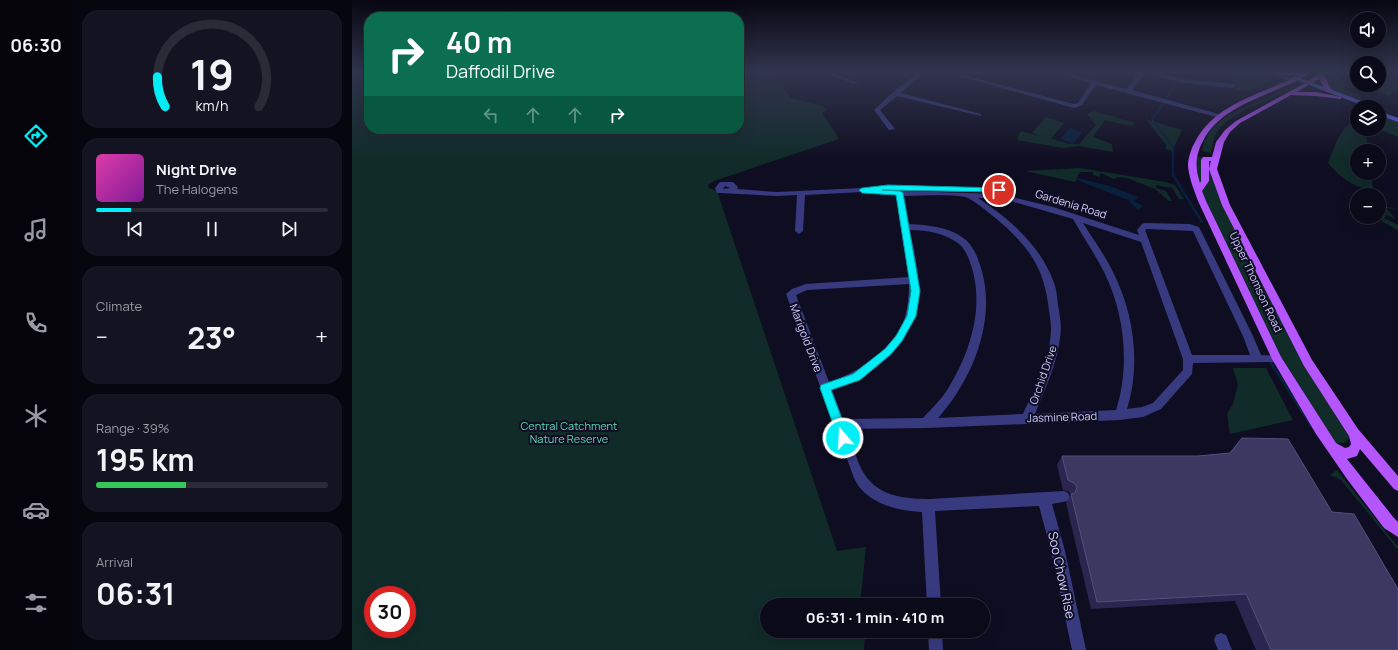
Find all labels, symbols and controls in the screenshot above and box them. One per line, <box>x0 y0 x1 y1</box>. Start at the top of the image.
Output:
map controls <box>1350 12 1386 224</box>
button: sound <box>1350 12 1386 48</box>
text: 40 m <box>446 23 512 61</box>
icon: right <box>380 28 432 80</box>
text: 06:30 <box>10 33 62 57</box>
text: 19 <box>190 46 234 102</box>
button: search <box>1350 56 1386 92</box>
text: Daffodil Drive <box>446 59 555 83</box>
text: km/h <box>195 96 229 115</box>
button: layers <box>1350 100 1386 136</box>
icon: left <box>480 104 502 126</box>
icon: ahead <box>522 104 544 126</box>
icon: ahead <box>564 104 586 126</box>
icon: right <box>606 104 628 126</box>
icon: directions <box>22 122 50 150</box>
button: + <box>1350 144 1386 180</box>
text: Night Drive <box>156 159 237 180</box>
pin <box>982 173 1016 207</box>
icon: arrive <box>988 179 1010 201</box>
text: The Halogens <box>156 180 238 198</box>
street label: Gardenia Road <box>1034 186 1109 222</box>
button: − <box>1350 188 1386 224</box>
icon: music <box>22 216 50 244</box>
icon: previous <box>124 218 146 240</box>
icon: pause <box>201 218 223 240</box>
icon: next <box>278 218 300 240</box>
street label: Upper Thomson Road <box>1227 229 1286 335</box>
text: Climate <box>96 297 142 315</box>
street label: Marigold Drive <box>787 302 827 375</box>
icon: phone <box>22 309 50 337</box>
text: 23° <box>187 317 236 358</box>
text: − <box>96 322 108 352</box>
text: + <box>315 322 328 352</box>
street label: Orchid Drive <box>1025 343 1060 406</box>
icon: climate <box>22 402 50 430</box>
street label: Jasmine Road <box>1027 408 1097 425</box>
position arrow <box>822 417 864 459</box>
park label: Central Catchment Nature Reserve <box>521 418 618 446</box>
text: Range · 39% <box>96 419 170 437</box>
text: 195 km <box>96 439 194 480</box>
icon: car <box>22 496 50 524</box>
street label: Soo Chow Rise <box>1044 530 1080 621</box>
text: Arrival <box>96 553 133 571</box>
text: 06:31 <box>96 573 175 614</box>
speed limit sign: 30 <box>364 586 416 638</box>
icon: filters <box>22 589 50 617</box>
text: 06:31 · 1 min · 410 m <box>806 607 944 628</box>

